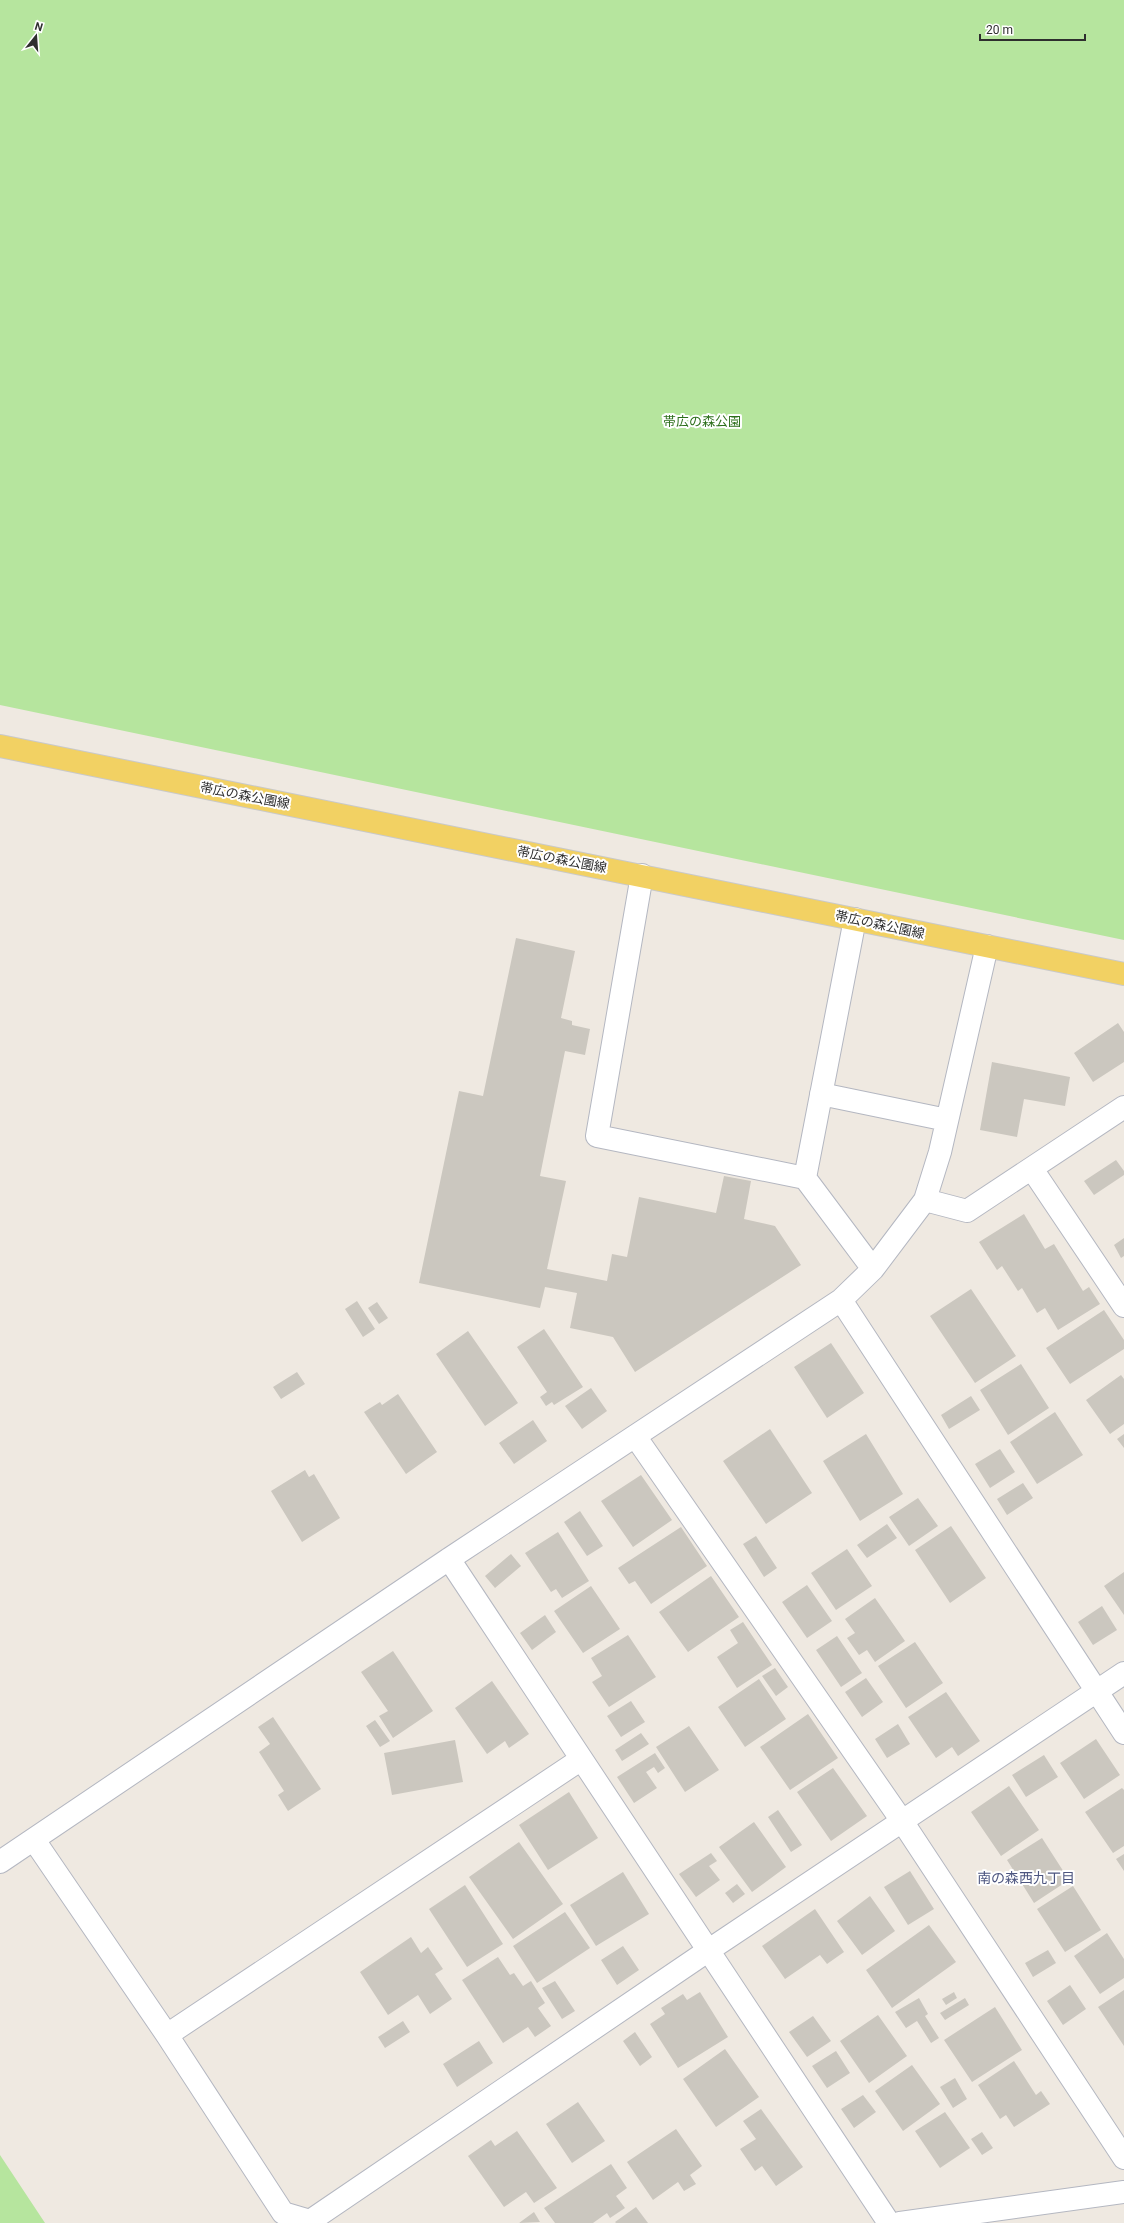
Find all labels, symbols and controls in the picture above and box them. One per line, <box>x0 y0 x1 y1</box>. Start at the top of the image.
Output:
north arrow <box>16 16 56 56</box>
scale bar <box>980 16 1085 42</box>
text: N <box>33 20 45 34</box>
text: 20 m <box>986 23 1013 37</box>
park label: 帯広の森公園 <box>663 414 741 429</box>
street label: 帯広の森公園線 <box>199 779 291 812</box>
street label: 帯広の森公園線 <box>516 843 608 876</box>
street label: 帯広の森公園線 <box>834 908 926 941</box>
district label: 南の森西九丁目 <box>977 1870 1075 1886</box>

